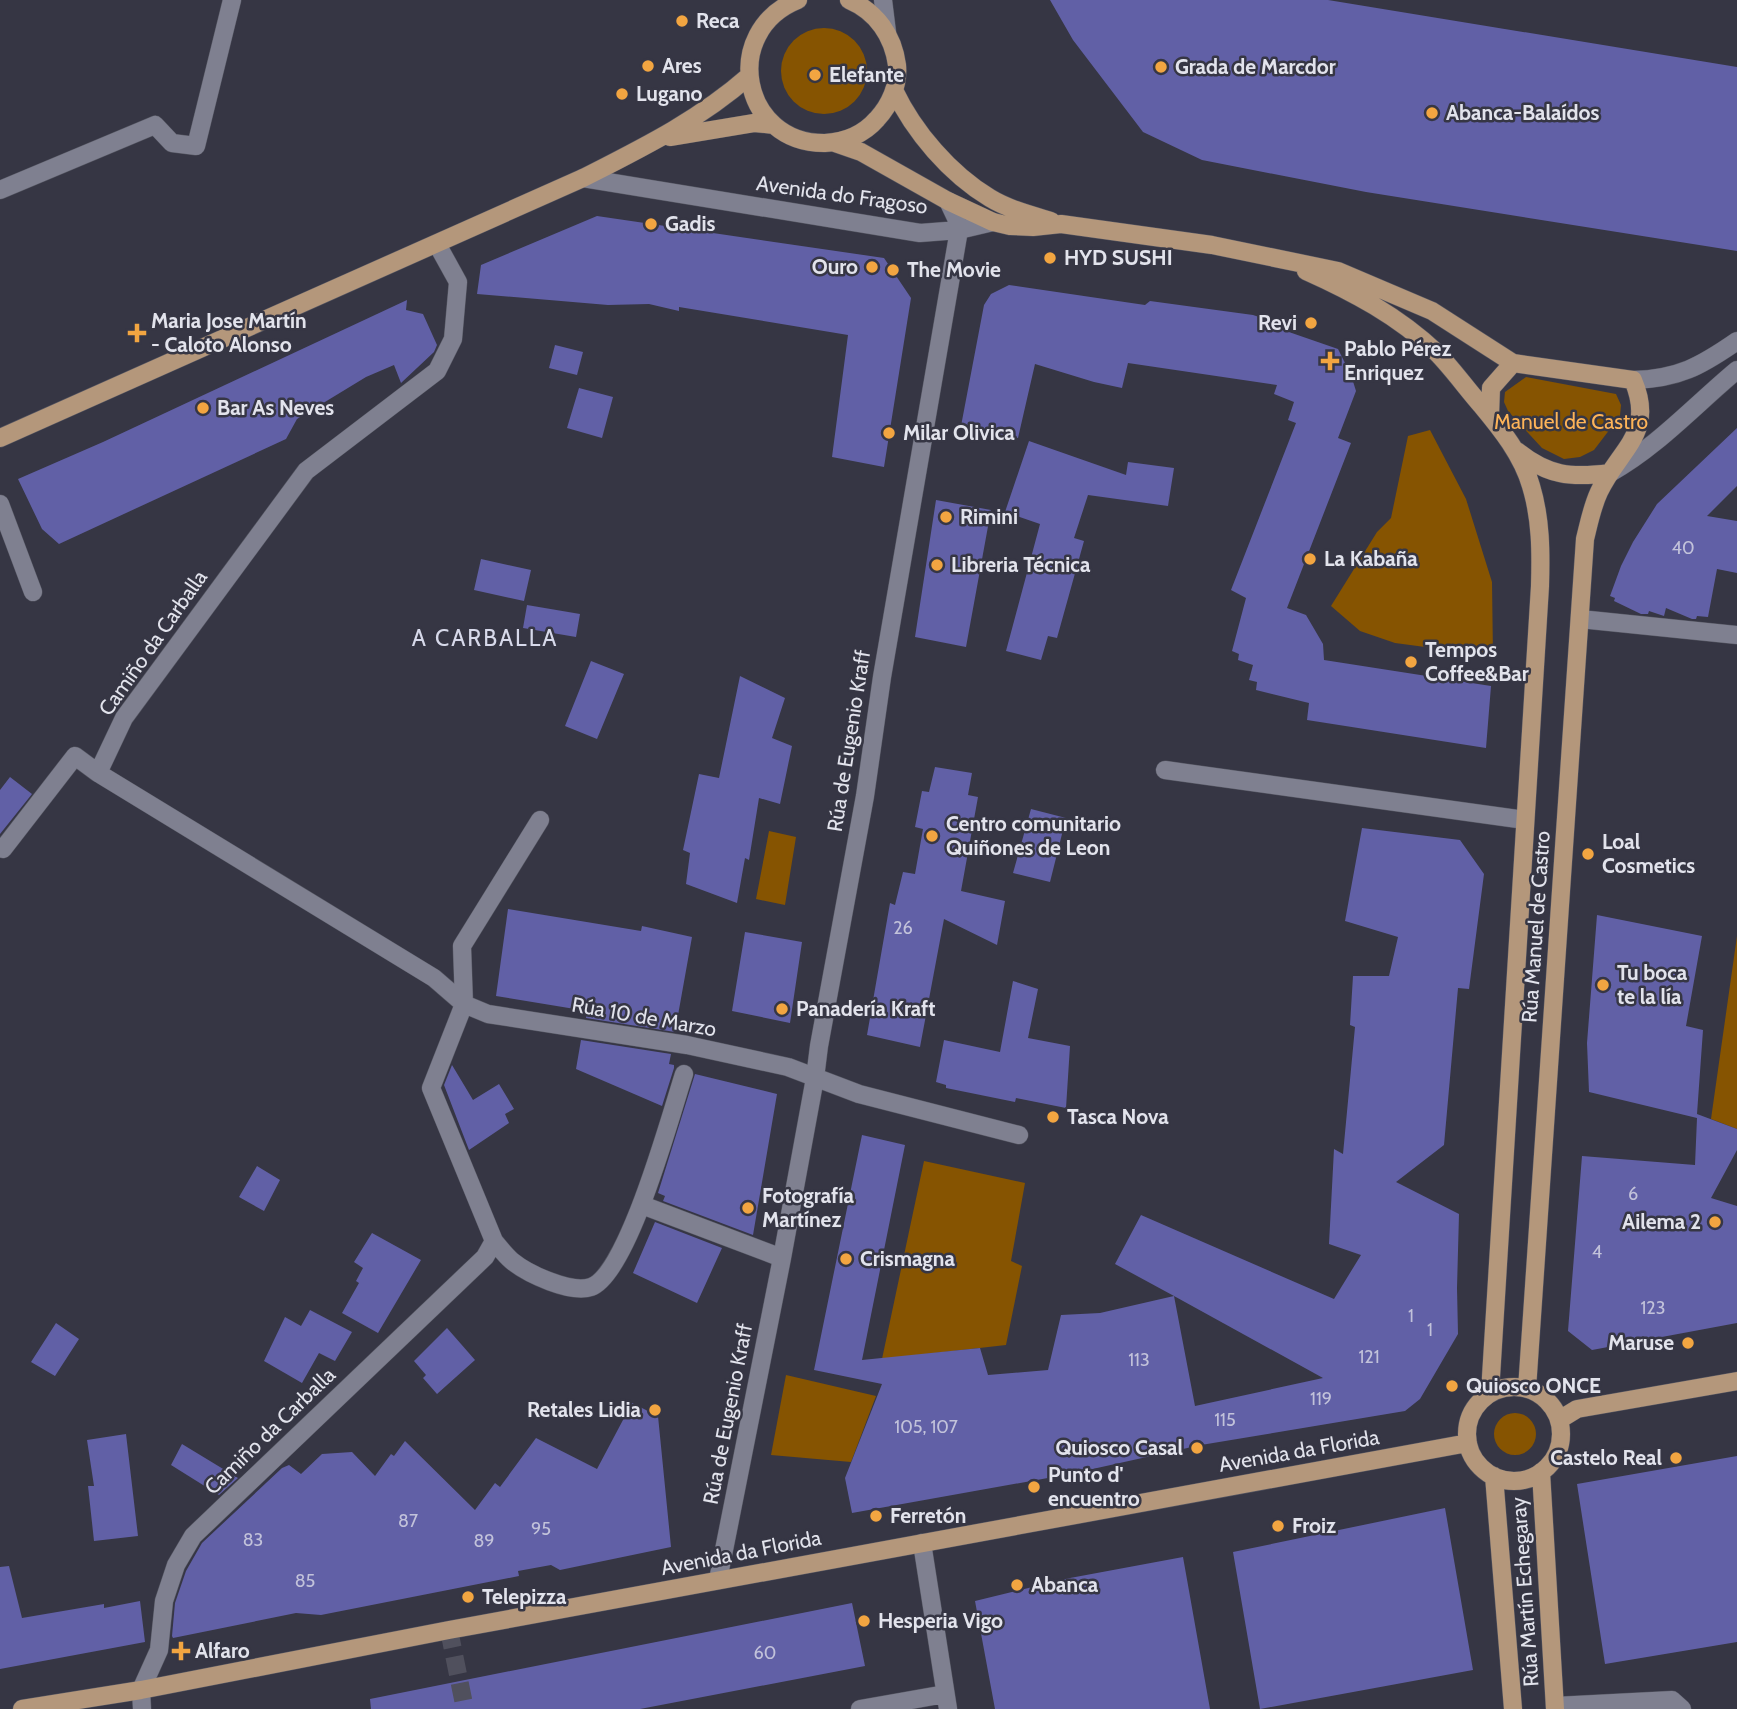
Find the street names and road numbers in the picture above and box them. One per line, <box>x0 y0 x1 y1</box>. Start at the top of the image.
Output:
street label: Avenida do Fragoso <box>755 170 929 219</box>
street label: Camiño da Carballa <box>93 565 212 720</box>
street label: Rúa de Eugenio Kraff <box>822 648 875 834</box>
street label: Rúa Manuel de Castro <box>1516 830 1555 1024</box>
street label: Rúa 10 de Marzo <box>570 991 718 1042</box>
street label: Rúa de Eugenio Kraff <box>698 1321 757 1506</box>
street label: Camiño da Carballa <box>199 1362 340 1499</box>
street label: Avenida da Florida <box>1217 1424 1381 1477</box>
street label: Rúa Martín Echegaray <box>1505 1496 1544 1688</box>
street label: Avenida da Florida <box>659 1525 823 1580</box>

